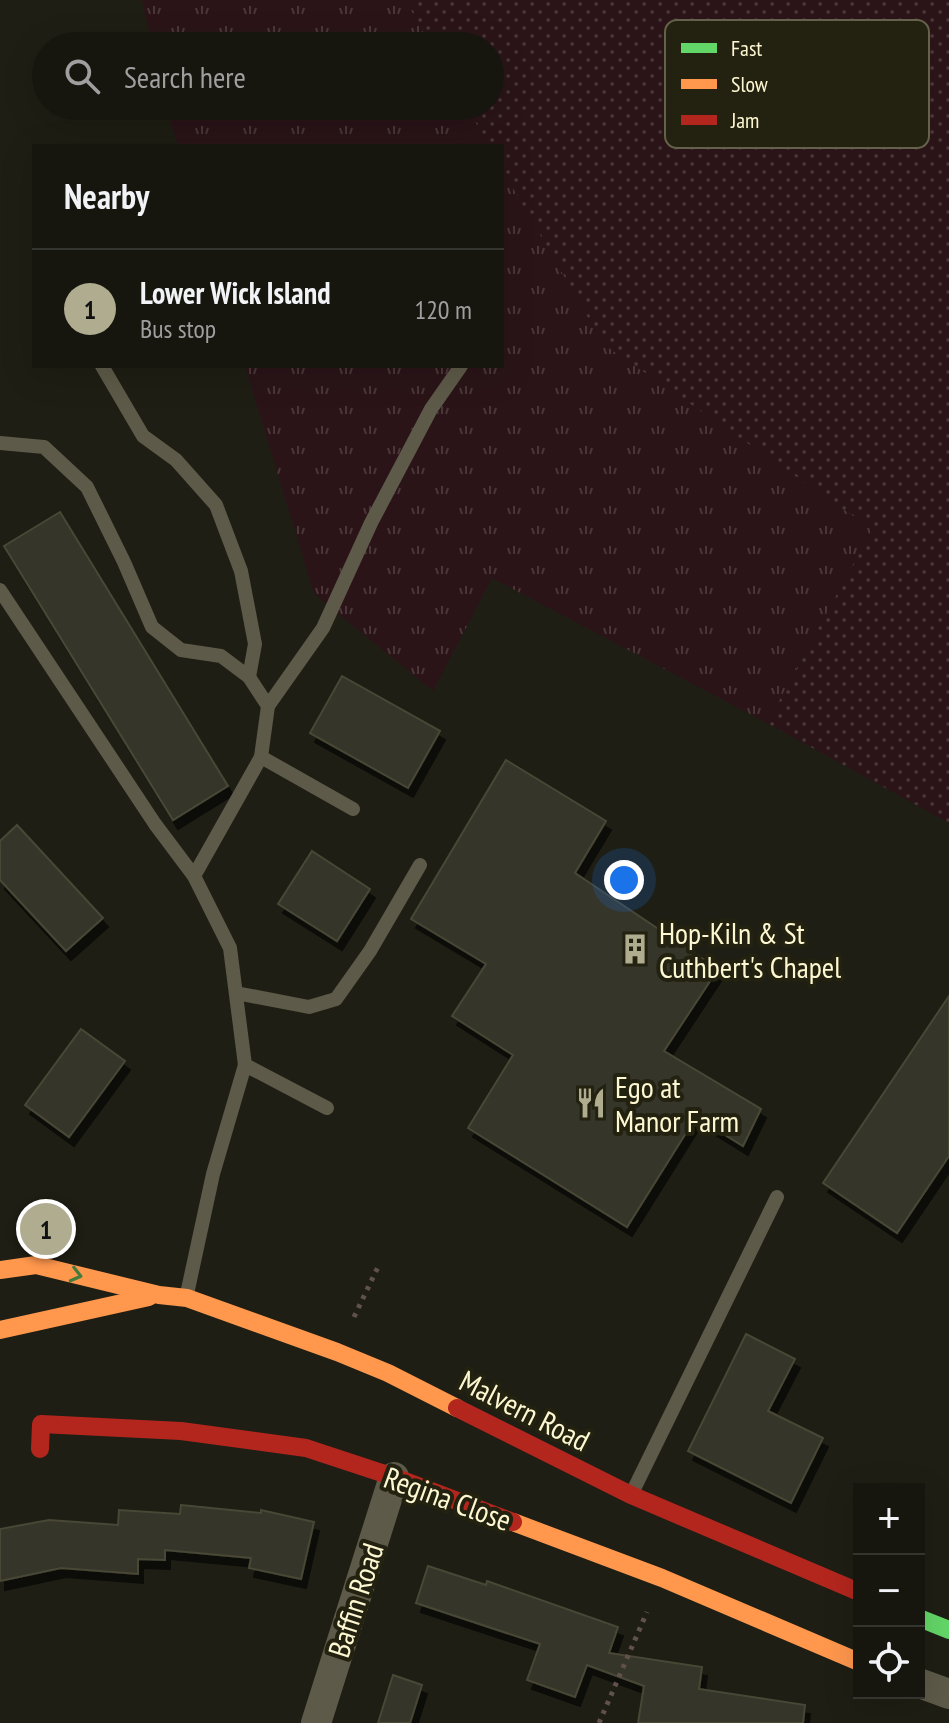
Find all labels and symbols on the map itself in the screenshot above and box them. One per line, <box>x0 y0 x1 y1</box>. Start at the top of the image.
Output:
legend <box>665 20 929 148</box>
text: Fast <box>731 34 762 62</box>
text: Slow <box>731 70 768 98</box>
text: Jam <box>730 106 759 134</box>
your location <box>604 860 644 900</box>
place label: Hop-Kiln & St Cuthbert's Chapel <box>659 913 841 986</box>
building icon: Hop-Kiln & St Cuthbert's Chapel <box>618 932 652 966</box>
place label: Ego at Manor Farm <box>615 1067 739 1140</box>
restaurant icon: Ego at Manor Farm <box>574 1086 608 1120</box>
pin: 1 <box>20 1199 72 1259</box>
one-way arrow <box>69 1266 83 1283</box>
street label: Malvern Road <box>453 1361 597 1459</box>
street label: Regina Close <box>379 1457 517 1539</box>
street label: Baffin Road <box>318 1538 392 1662</box>

